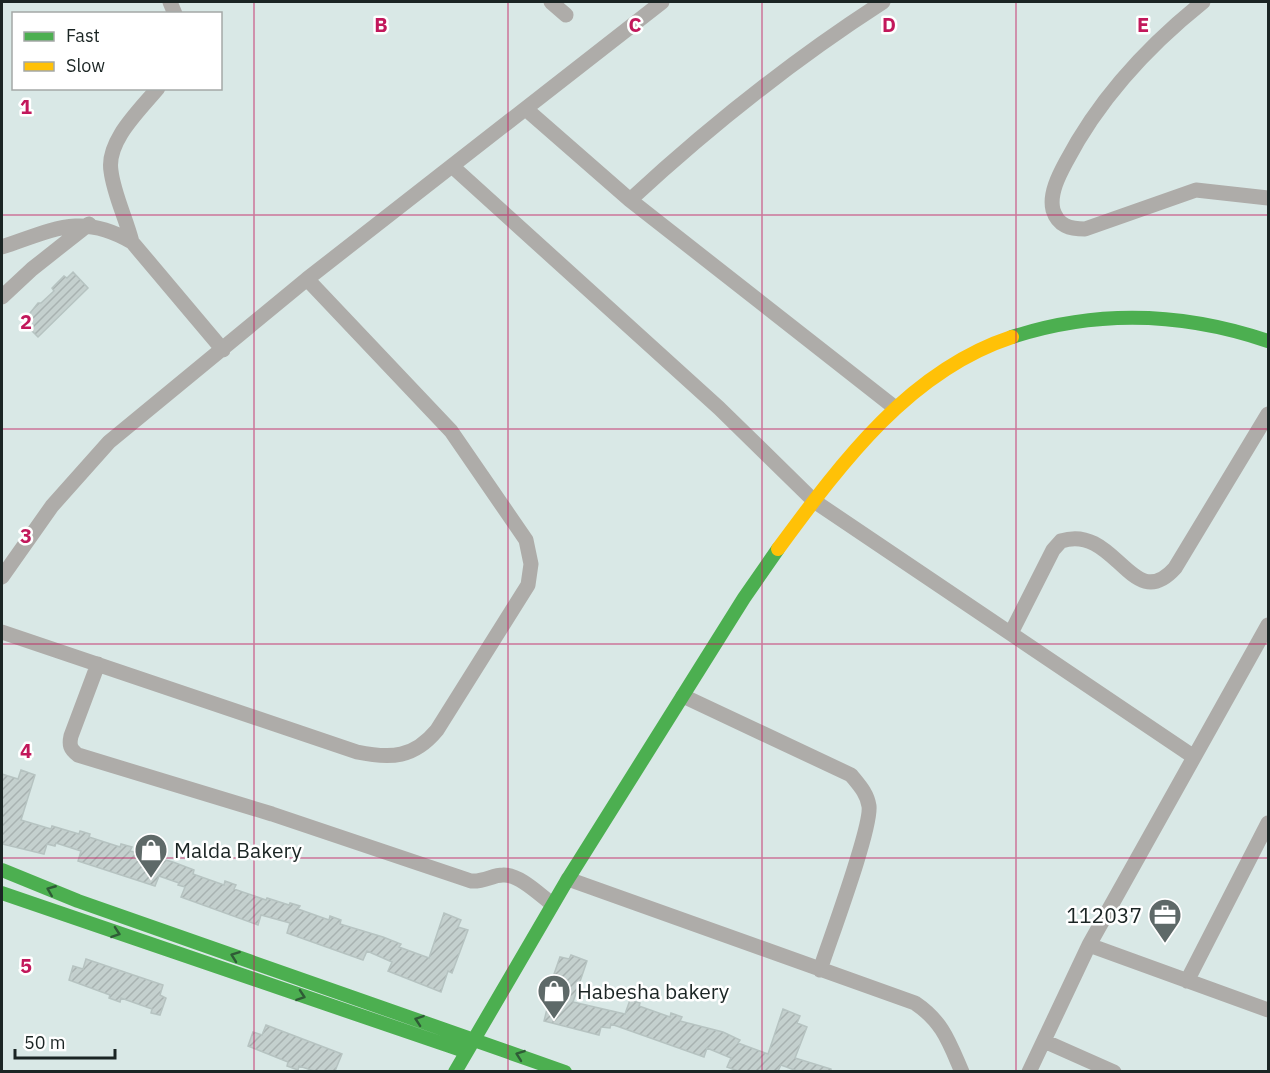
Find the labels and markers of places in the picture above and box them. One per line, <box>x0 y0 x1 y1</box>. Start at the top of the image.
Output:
shop icon: Malda Bakery <box>133 832 169 879</box>
place label: Malda Bakery <box>174 836 302 864</box>
office icon: 112037 <box>1147 897 1183 944</box>
place label: 112037 <box>1066 901 1142 929</box>
shop icon: Habesha bakery <box>536 973 572 1020</box>
place label: Habesha bakery <box>577 977 730 1005</box>

